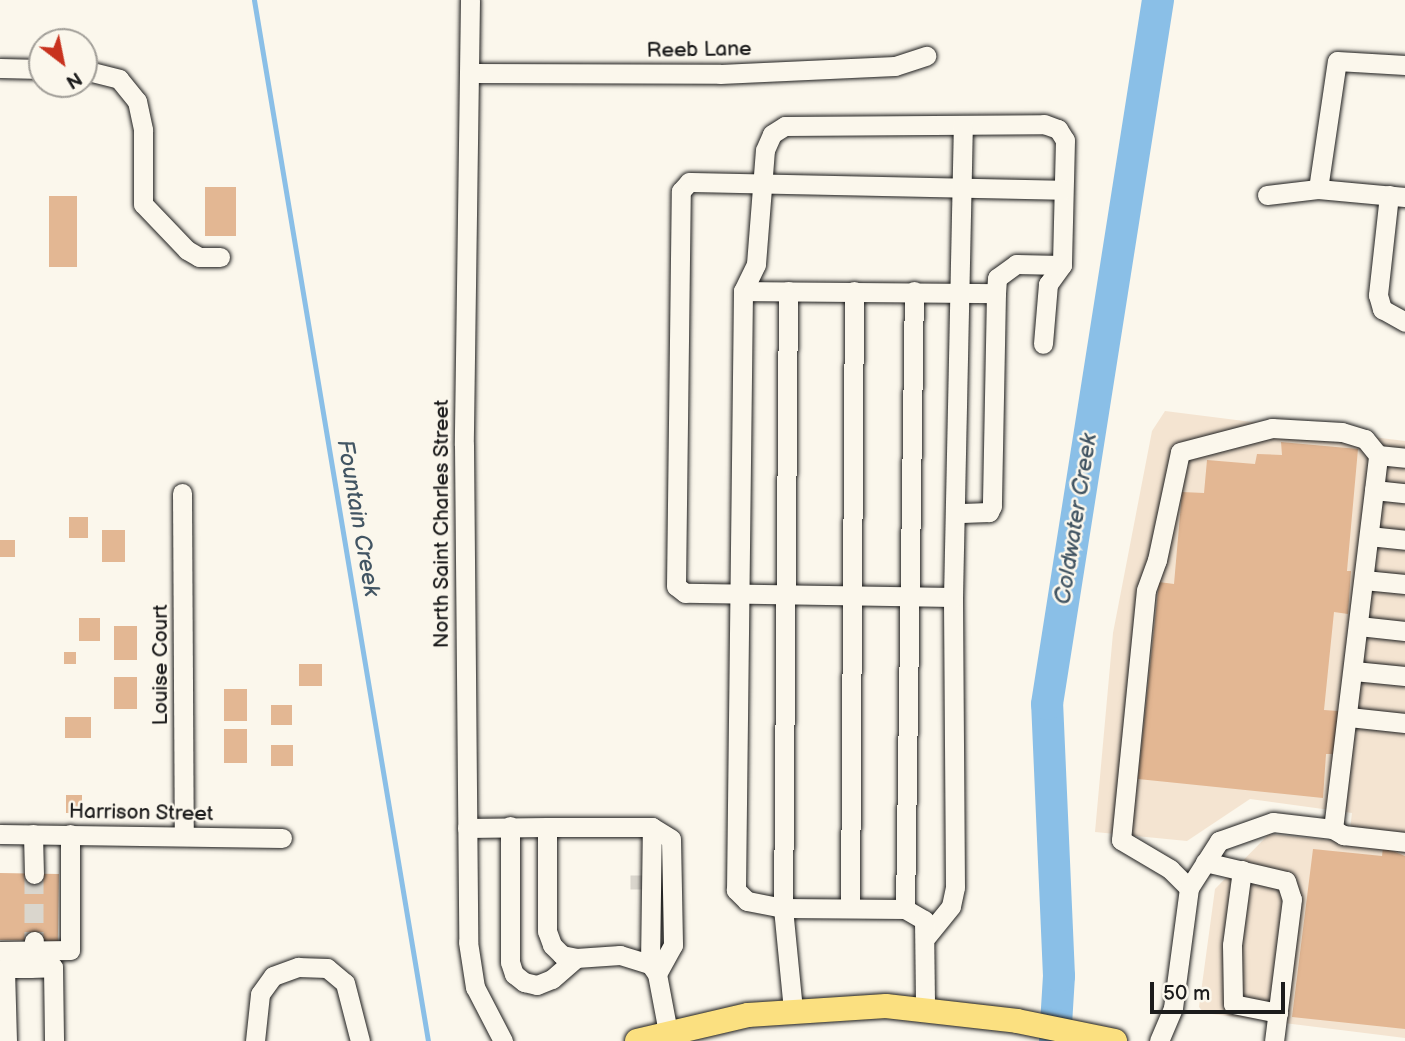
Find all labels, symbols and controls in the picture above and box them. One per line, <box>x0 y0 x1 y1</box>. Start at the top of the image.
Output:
north arrow <box>28 28 98 98</box>
street label: Reeb Lane <box>646 36 752 64</box>
text: N <box>61 66 85 93</box>
street label: North Saint Charles Street <box>429 399 455 649</box>
water label: Coldwater Creek <box>1049 432 1103 606</box>
water label: Fountain Creek <box>331 437 385 599</box>
street label: Louise Court <box>148 605 174 725</box>
street label: Harrison Street <box>68 799 214 827</box>
scale bar <box>1153 968 1288 1012</box>
text: 50 m <box>1163 981 1210 1006</box>

